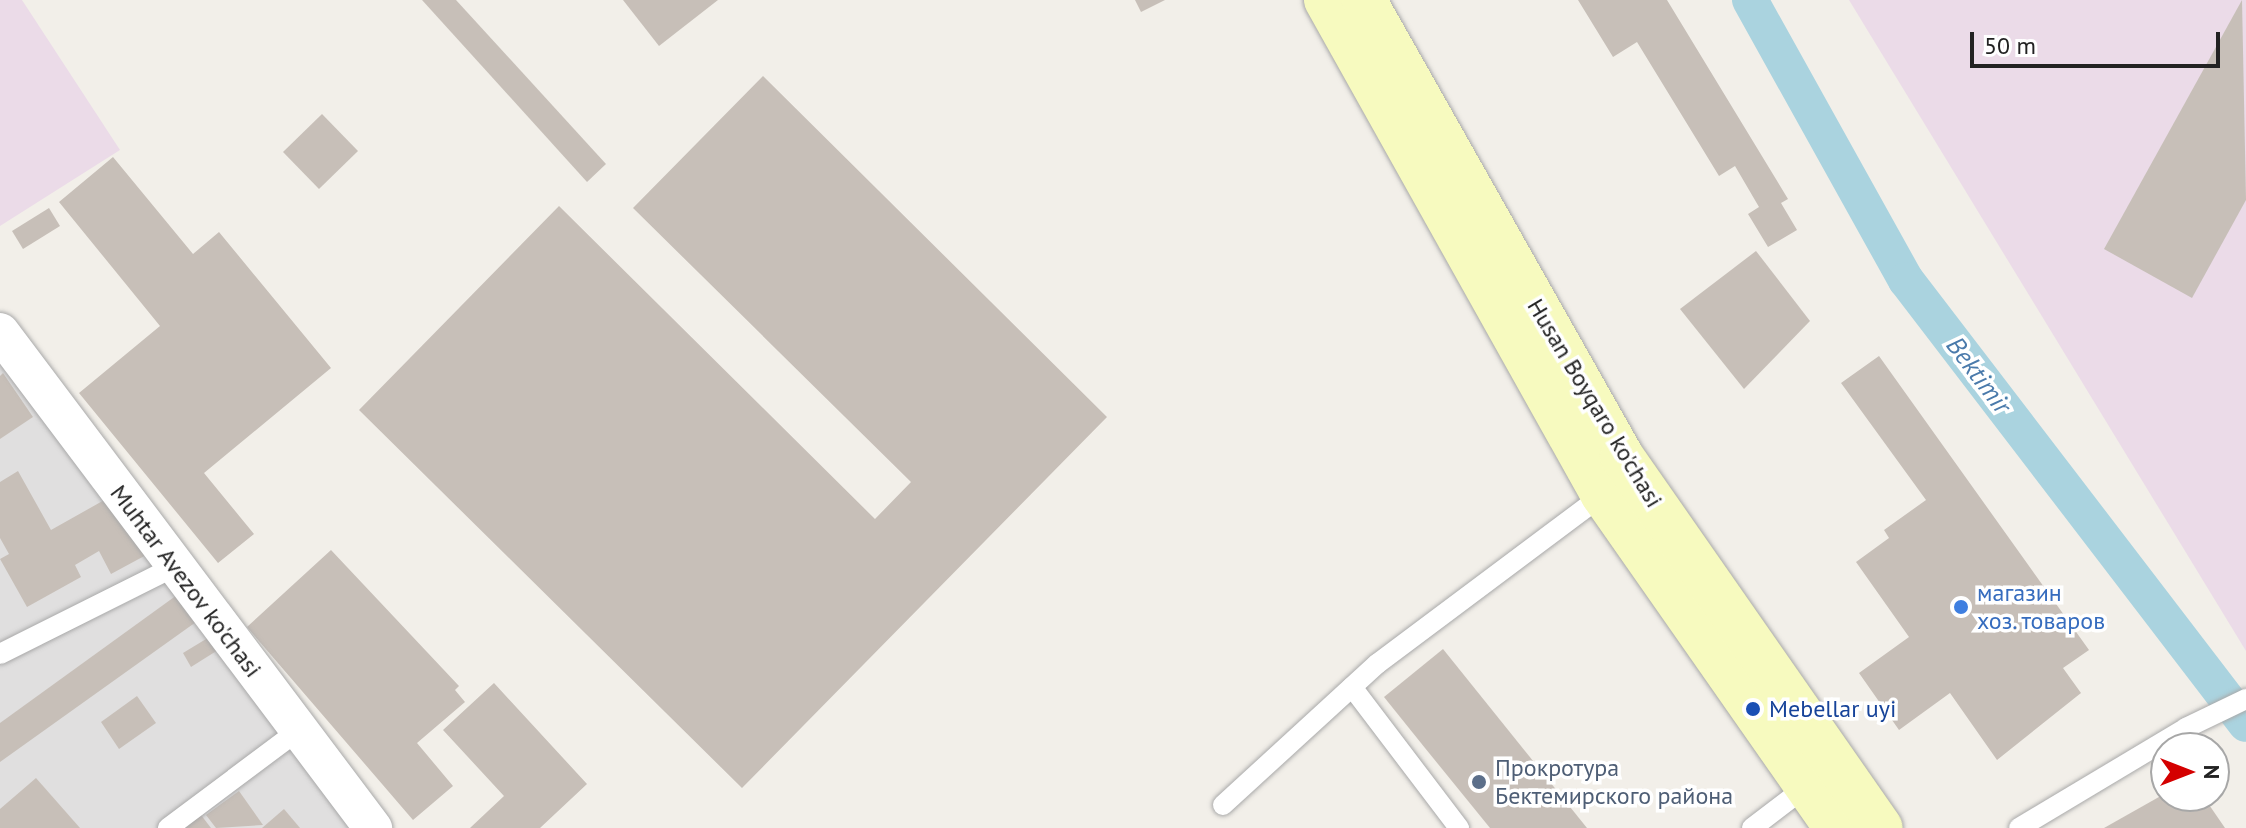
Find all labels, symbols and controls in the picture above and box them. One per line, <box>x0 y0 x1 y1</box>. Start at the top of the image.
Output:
scale bar <box>1974 16 2224 66</box>
text: 50 m <box>1984 30 2036 61</box>
street label: Husan Boyqaro ko'chasi <box>1521 293 1669 513</box>
water label: Bektimir <box>1940 330 2018 420</box>
street label: Muhtar Avezov ko'chasi <box>104 479 268 683</box>
place label: магазин хоз. товаров <box>1977 579 2108 635</box>
marker: магазин хоз. товаров <box>1952 598 1970 616</box>
place label: Mebellar uyi <box>1769 695 1896 723</box>
marker: Mebellar uyi <box>1744 700 1762 718</box>
north arrow <box>2150 732 2230 812</box>
place label: Прокротура Бектемирского района <box>1495 754 1733 810</box>
text: N <box>2198 765 2226 779</box>
marker: Прокротура Бектемирского района <box>1470 773 1488 791</box>

